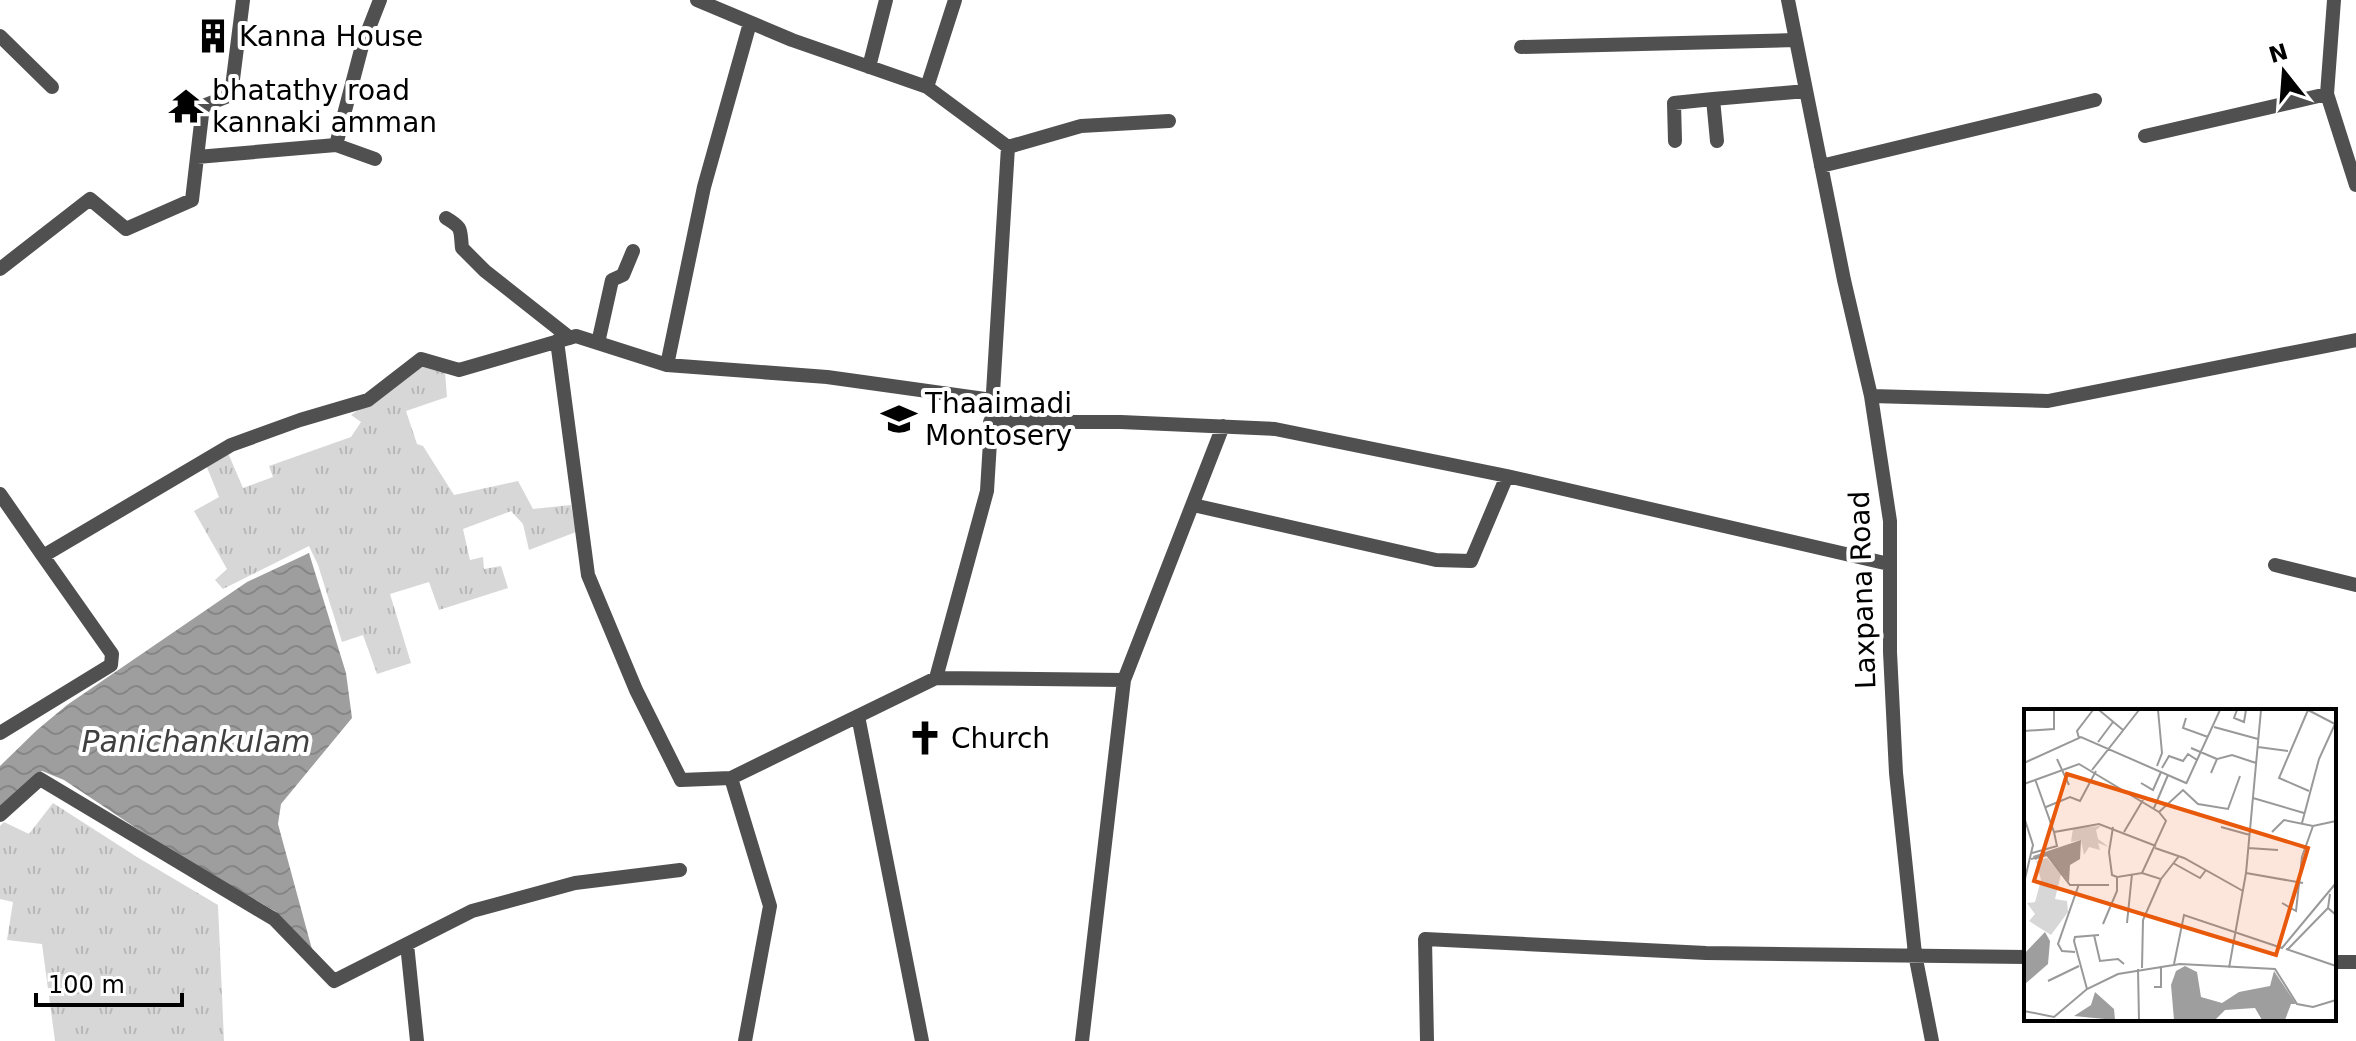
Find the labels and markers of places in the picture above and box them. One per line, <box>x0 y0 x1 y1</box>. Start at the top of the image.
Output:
building icon: Kanna House <box>194 17 232 55</box>
place label: Kanna House <box>239 20 423 53</box>
place label: bhatathy road kannaki amman <box>212 74 437 139</box>
temple icon: bhatathy road kannaki amman <box>167 87 205 125</box>
place label: Thaaimadi Montosery <box>924 387 1072 452</box>
school or university icon: Thaaimadi Montosery <box>880 400 918 438</box>
church icon: Church <box>906 719 944 757</box>
place label: Church <box>951 722 1050 755</box>

